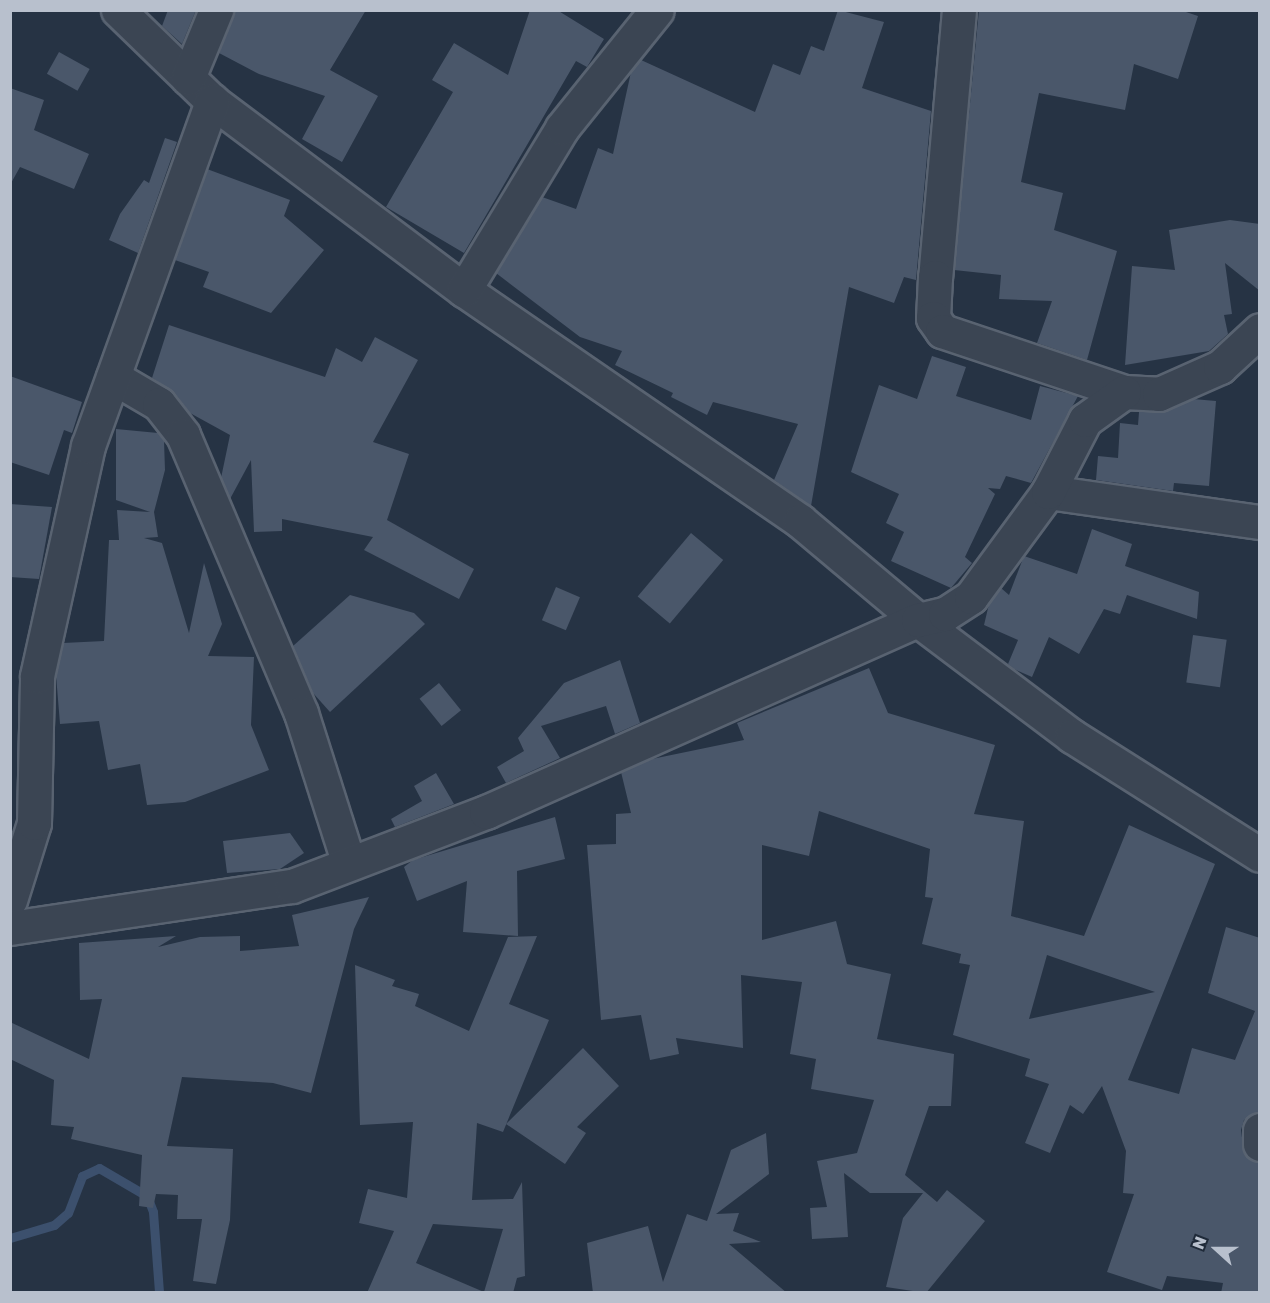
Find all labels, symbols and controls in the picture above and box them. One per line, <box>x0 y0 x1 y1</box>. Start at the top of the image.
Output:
north arrow <box>1186 1219 1246 1279</box>
text: N <box>1188 1233 1211 1252</box>

